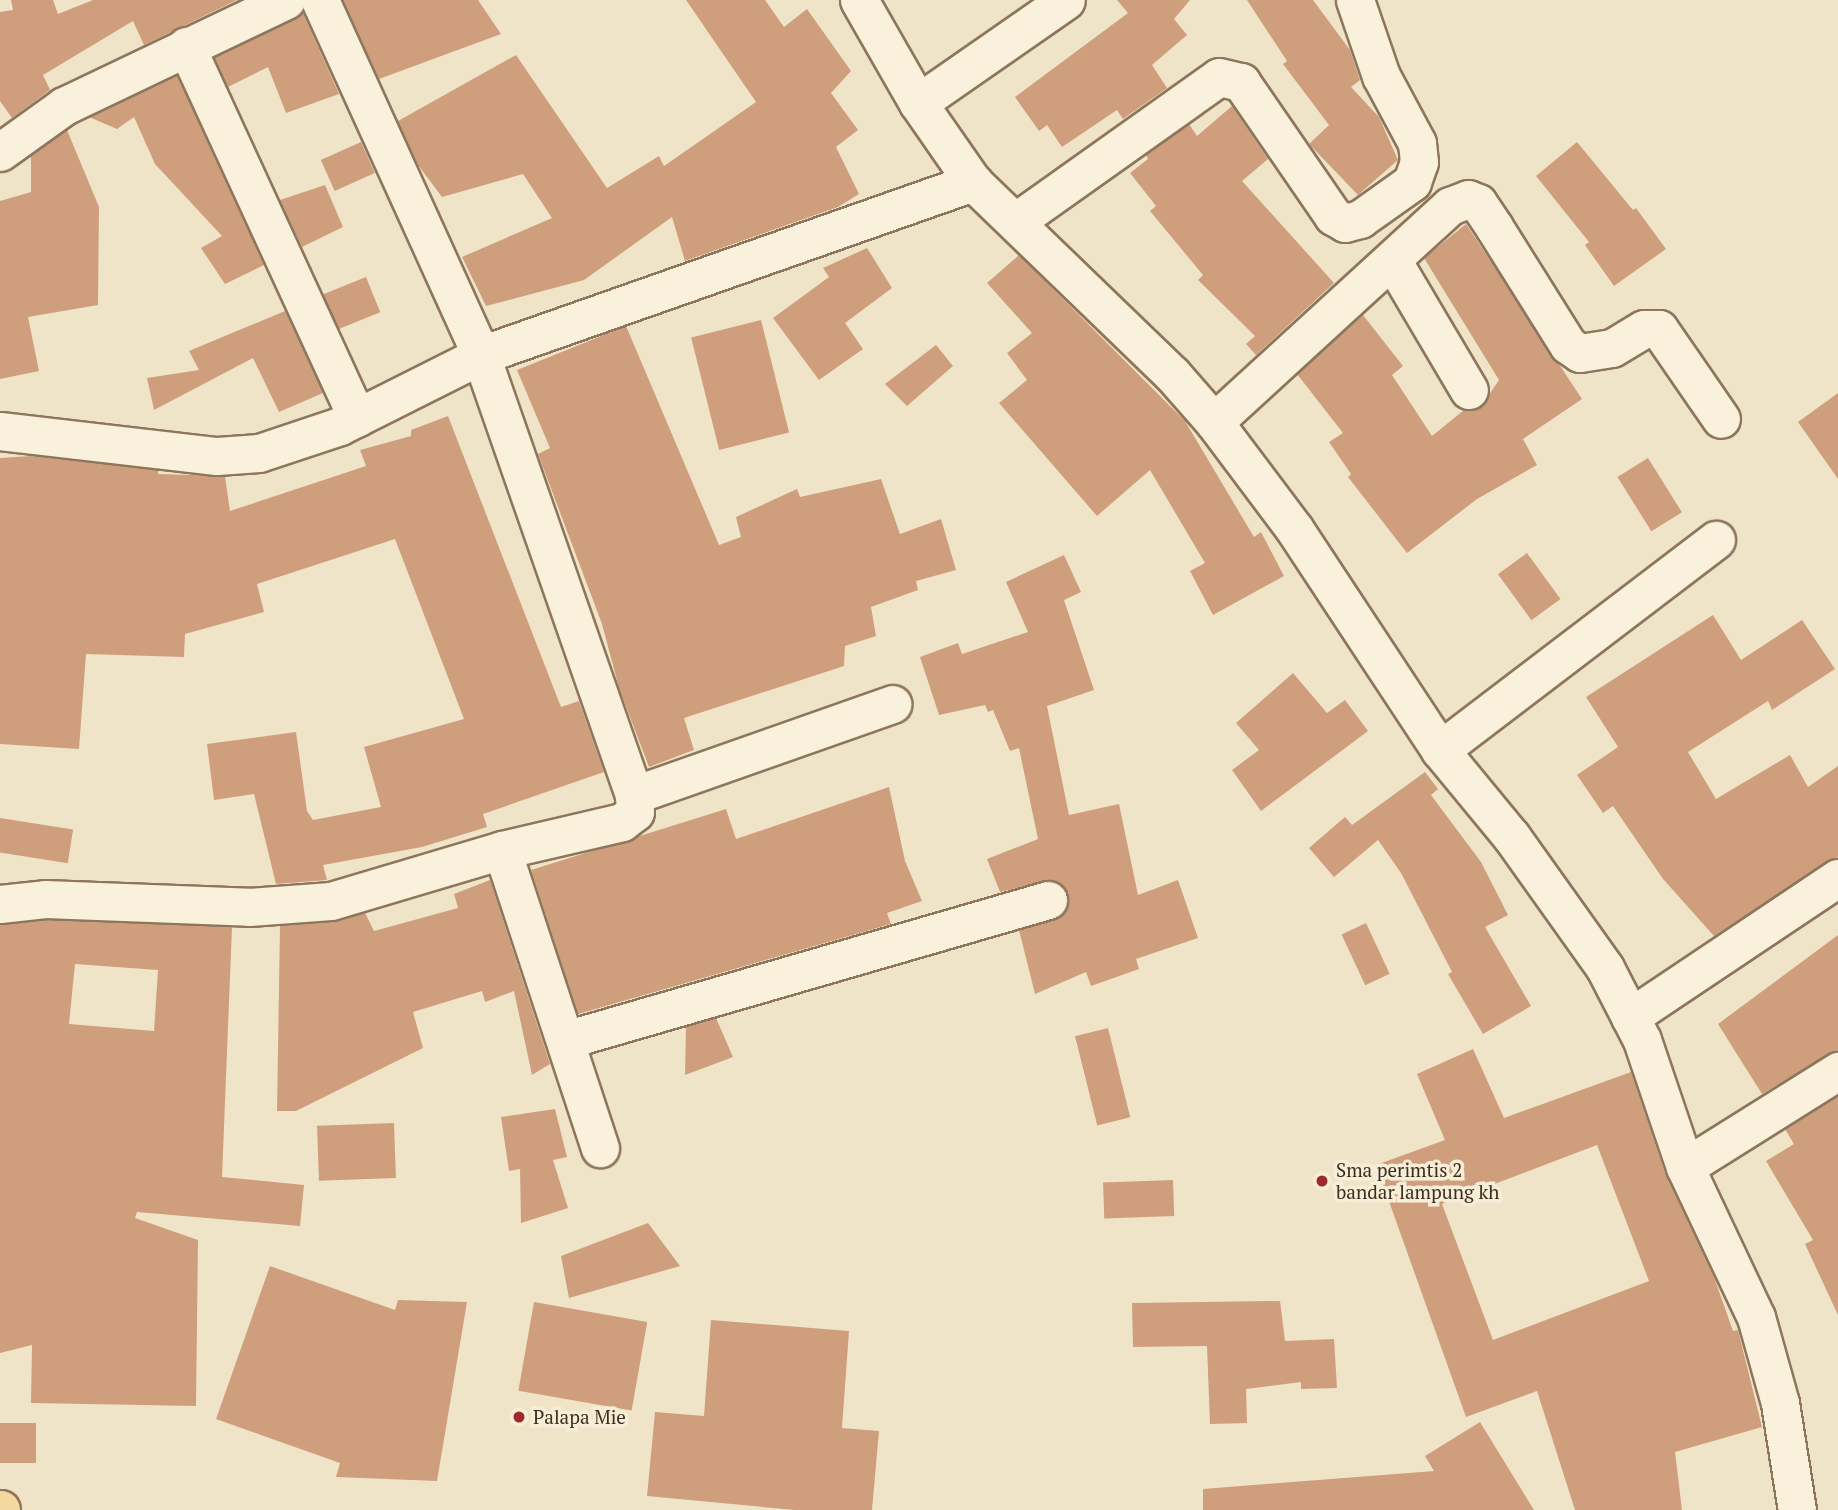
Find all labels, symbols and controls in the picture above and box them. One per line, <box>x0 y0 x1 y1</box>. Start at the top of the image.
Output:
place label: Sma perimtis 2 bandar lampung kh <box>1336 1159 1500 1203</box>
marker: Sma perimtis 2 bandar lampung kh <box>1314 1173 1330 1189</box>
place label: Palapa Mie <box>533 1406 626 1428</box>
marker: Palapa Mie <box>511 1409 527 1425</box>

